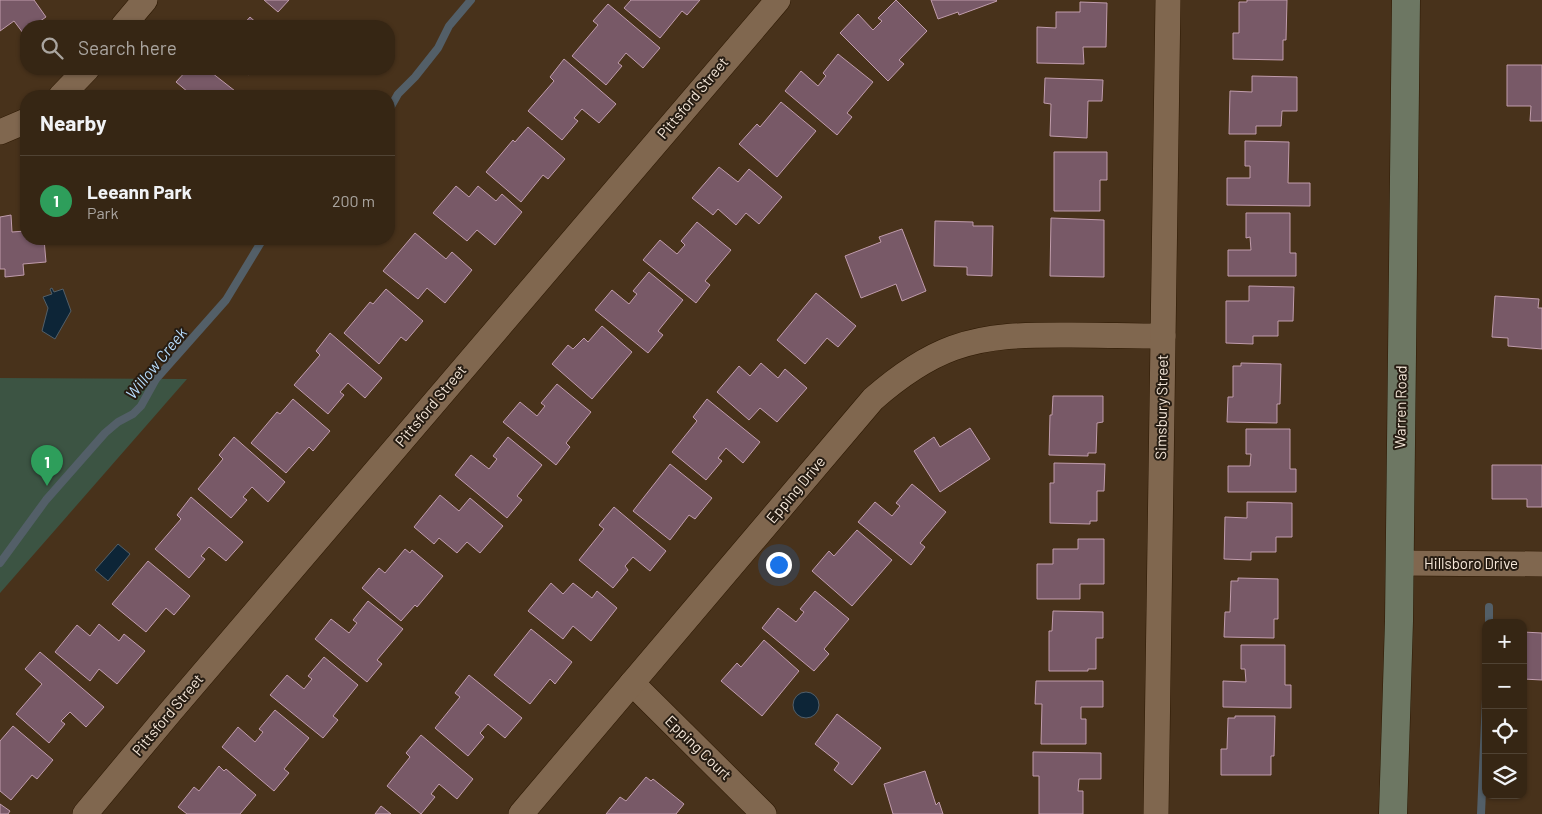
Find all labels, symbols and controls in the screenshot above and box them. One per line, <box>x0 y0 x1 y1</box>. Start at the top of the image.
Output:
search box <box>20 20 395 75</box>
icon: search <box>38 34 66 62</box>
text: Search here <box>78 36 177 59</box>
street label: Pittsford Street <box>653 53 732 142</box>
text: Nearby <box>40 110 106 135</box>
text: Leeann Park <box>87 180 192 203</box>
text: 1 <box>53 191 59 210</box>
text: 200 m <box>332 191 375 210</box>
text: Park <box>87 203 118 222</box>
water label: Willow Creek <box>121 323 190 402</box>
street label: Simsbury Street <box>1151 354 1171 460</box>
street label: Pittsford Street <box>391 361 470 450</box>
street label: Warren Road <box>1390 365 1410 449</box>
pin: 1 <box>31 445 63 486</box>
street label: Epping Drive <box>762 452 828 527</box>
your location <box>766 552 792 578</box>
street label: Hillsboro Drive <box>1424 554 1518 572</box>
map controls <box>1482 619 1527 799</box>
button: + <box>1482 619 1527 664</box>
button: − <box>1482 664 1527 709</box>
street label: Pittsford Street <box>128 670 207 759</box>
button: locate <box>1482 709 1527 754</box>
street label: Epping Court <box>662 711 736 783</box>
button: layers <box>1482 754 1527 799</box>

